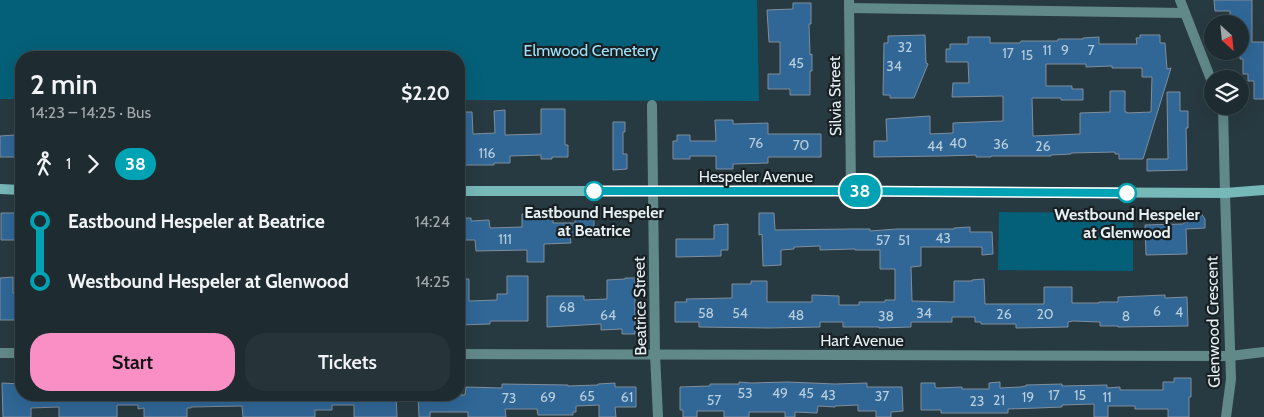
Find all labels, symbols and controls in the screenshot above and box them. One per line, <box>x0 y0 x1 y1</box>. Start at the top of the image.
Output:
north arrow <box>1204 15 1249 60</box>
map controls <box>1204 15 1249 115</box>
house number: 32 <box>898 38 912 56</box>
park label: Elmwood Cemetery <box>524 41 658 60</box>
house number: 11 <box>1042 41 1052 59</box>
house number: 9 <box>1061 41 1069 59</box>
house number: 7 <box>1087 41 1095 59</box>
house number: 17 <box>1002 44 1014 62</box>
house number: 15 <box>1021 46 1033 64</box>
house number: 45 <box>788 54 804 72</box>
street label: Silvia Street <box>825 55 845 136</box>
house number: 34 <box>886 57 902 75</box>
text: 2 min <box>30 67 97 101</box>
button: layers <box>1204 70 1249 115</box>
text: $2.20 <box>401 82 450 105</box>
text: 14:23 – 14:25 · Bus <box>30 103 151 122</box>
house number: 76 <box>749 134 763 152</box>
house number: 40 <box>949 134 967 152</box>
house number: 36 <box>993 135 1009 153</box>
house number: 70 <box>793 136 810 154</box>
house number: 44 <box>927 137 943 155</box>
house number: 26 <box>1035 137 1051 155</box>
house number: 116 <box>478 144 496 162</box>
icon: walk <box>30 150 58 178</box>
icon: forward <box>79 150 107 178</box>
text: 38 <box>125 153 146 175</box>
text: 1 <box>66 154 71 173</box>
street label: Hespeler Avenue <box>699 167 813 186</box>
line badge: 38 <box>838 175 882 207</box>
text: 38 <box>850 180 870 202</box>
marker: Eastbound Hespeler at Beatrice <box>584 181 604 201</box>
marker: Westbound Hespeler at Glenwood <box>1117 183 1137 203</box>
place label: Eastbound Hespeler at Beatrice <box>524 203 664 240</box>
place label: Westbound Hespeler at Glenwood <box>1054 205 1200 242</box>
text: Eastbound Hespeler at Beatrice <box>68 210 325 233</box>
text: 14:24 <box>415 212 450 231</box>
house number: 43 <box>935 229 951 247</box>
house number: 111 <box>498 230 512 248</box>
house number: 57 <box>876 231 890 249</box>
house number: 51 <box>898 231 910 249</box>
street label: Glenwood Crescent <box>1202 255 1224 388</box>
street label: Beatrice Street <box>630 256 650 356</box>
text: Westbound Hespeler at Glenwood <box>68 270 349 293</box>
text: 14:25 <box>415 272 450 291</box>
house number: 68 <box>559 298 575 316</box>
house number: 6 <box>1153 302 1161 320</box>
house number: 4 <box>1175 303 1183 321</box>
house number: 58 <box>698 304 714 322</box>
house number: 54 <box>732 304 748 322</box>
house number: 34 <box>916 304 932 322</box>
house number: 26 <box>996 305 1012 323</box>
house number: 20 <box>1036 305 1054 323</box>
house number: 64 <box>600 306 616 324</box>
house number: 48 <box>788 306 804 324</box>
house number: 38 <box>878 307 894 325</box>
house number: 8 <box>1122 307 1130 325</box>
street label: Hart Avenue <box>820 331 904 350</box>
button: Start <box>30 333 235 391</box>
button: Tickets <box>245 333 450 391</box>
house number: 53 <box>737 384 753 402</box>
house number: 49 <box>772 384 788 402</box>
house number: 45 <box>798 384 814 402</box>
house number: 43 <box>820 386 836 404</box>
house number: 17 <box>1048 386 1060 404</box>
house number: 15 <box>1074 386 1086 404</box>
house number: 65 <box>579 387 595 405</box>
house number: 37 <box>875 387 889 405</box>
house number: 69 <box>540 388 556 406</box>
house number: 61 <box>621 388 633 406</box>
house number: 19 <box>1022 388 1034 406</box>
house number: 11 <box>1102 388 1112 406</box>
house number: 73 <box>502 389 516 407</box>
house number: 57 <box>707 391 721 409</box>
house number: 21 <box>993 391 1005 409</box>
house number: 23 <box>970 392 984 410</box>

